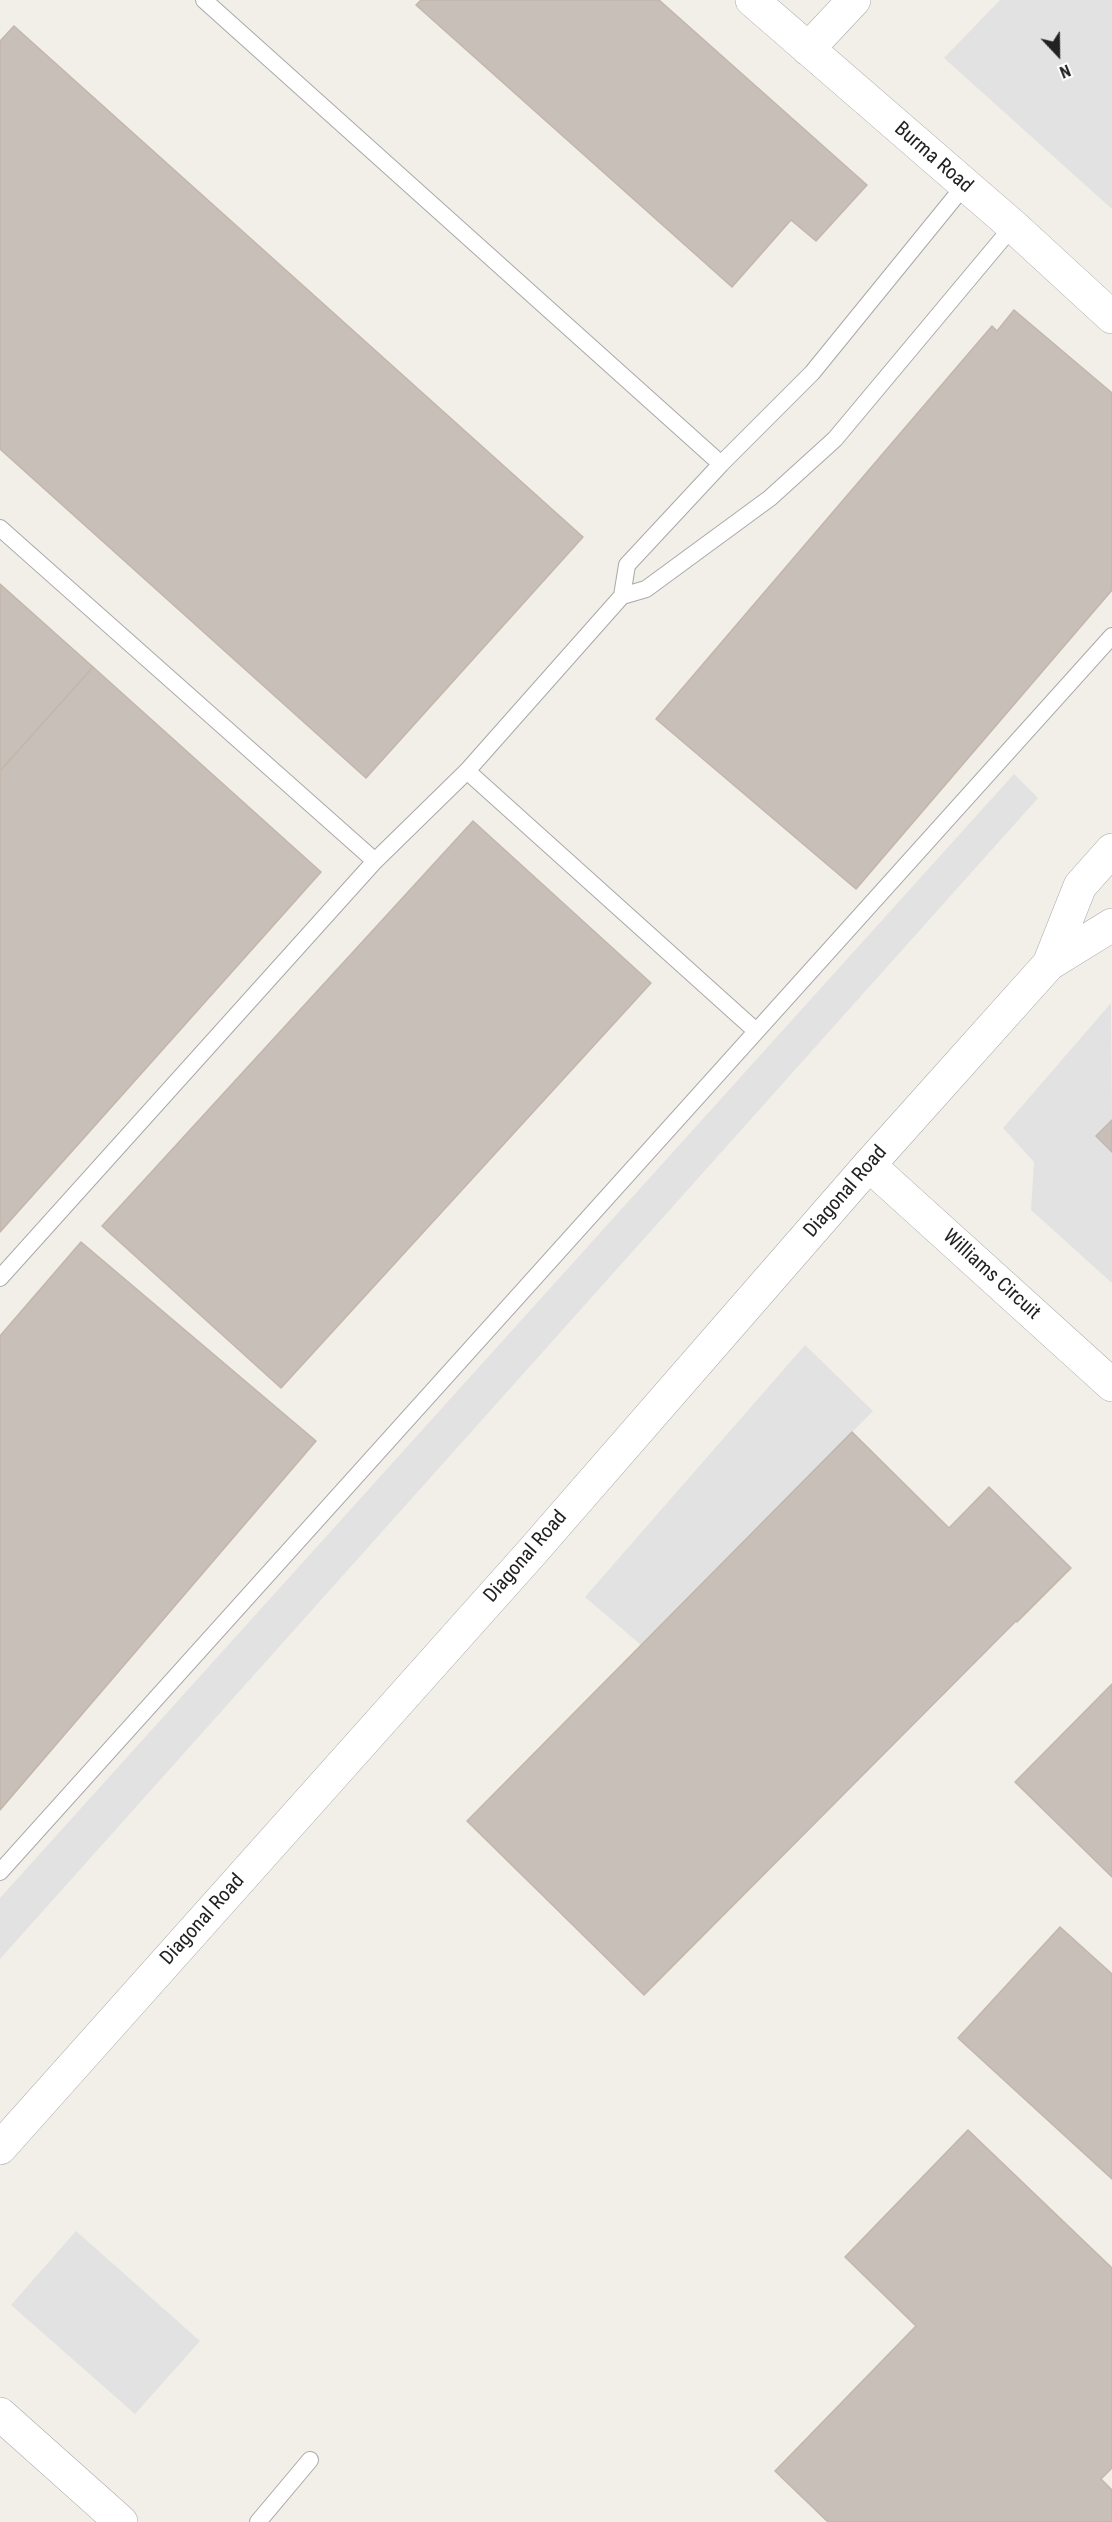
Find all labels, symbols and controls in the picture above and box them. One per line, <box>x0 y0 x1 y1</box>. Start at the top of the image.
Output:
north arrow <box>1028 24 1088 84</box>
text: N <box>1057 61 1073 82</box>
street label: Burma Road <box>889 117 977 199</box>
street label: Diagonal Road <box>800 1141 892 1243</box>
street label: Williams Circuit <box>937 1225 1045 1325</box>
street label: Diagonal Road <box>480 1506 572 1608</box>
street label: Diagonal Road <box>156 1870 250 1970</box>

